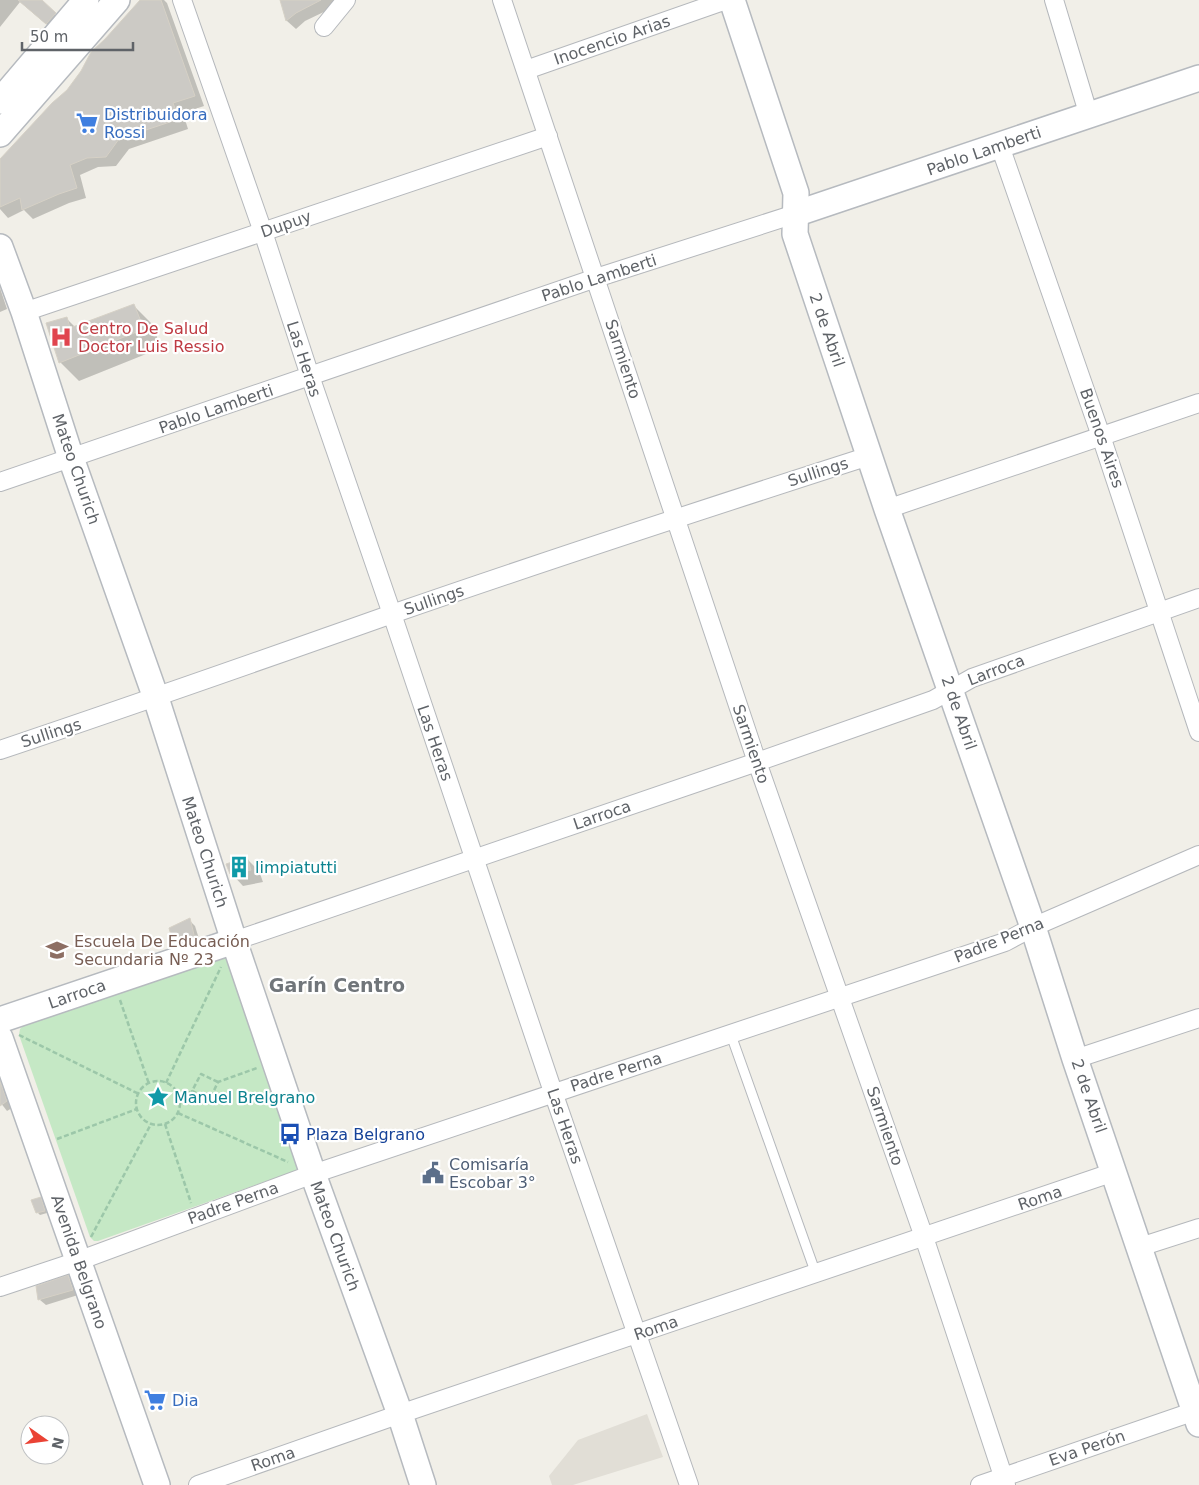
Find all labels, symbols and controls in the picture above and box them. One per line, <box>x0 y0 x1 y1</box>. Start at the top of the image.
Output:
street label: Inocencio Arias <box>551 11 673 69</box>
scale bar <box>22 20 134 52</box>
text: 50 m <box>30 28 68 46</box>
place label: Distribuidora Rossi <box>104 105 207 142</box>
supermarket icon: Distribuidora Rossi <box>74 110 100 136</box>
street label: Pablo Lamberti <box>924 123 1044 179</box>
street label: Dupuy <box>258 207 314 241</box>
street label: Pablo Lamberti <box>539 250 659 306</box>
street label: 2 de Abril <box>805 291 849 369</box>
street label: Sarmiento <box>601 317 645 401</box>
place label: Centro De Salud Doctor Luis Ressio <box>78 319 224 356</box>
street label: Las Heras <box>283 319 325 399</box>
hospital icon: Centro De Salud Doctor Luis Ressio <box>48 324 74 350</box>
street label: Pablo Lamberti <box>156 381 276 437</box>
street label: Buenos Aires <box>1076 386 1128 490</box>
street label: Mateo Churich <box>48 411 104 527</box>
street label: Sullings <box>785 453 851 491</box>
street label: Sullings <box>401 581 467 619</box>
street label: Larroca <box>965 650 1027 690</box>
street label: 2 de Abril <box>937 674 981 752</box>
street label: Sarmiento <box>729 702 773 786</box>
street label: Las Heras <box>413 703 457 783</box>
street label: Sullings <box>18 714 84 752</box>
street label: Mateo Churich <box>178 794 232 910</box>
street label: Larroca <box>571 796 633 834</box>
building icon: limpiatutti <box>226 854 252 880</box>
place label: limpiatutti <box>255 858 337 877</box>
street label: Padre Perna <box>951 913 1047 967</box>
place label: Escuela De Educación Secundaria Nº 23 <box>74 932 250 969</box>
school or university icon: Escuela De Educación Secundaria Nº 23 <box>44 937 70 963</box>
district label: Garín Centro <box>269 974 405 996</box>
street label: Larroca <box>46 975 108 1013</box>
street label: Padre Perna <box>568 1048 664 1096</box>
street label: 2 de Abril <box>1067 1057 1111 1135</box>
place icon: Manuel Brelgrano <box>145 1084 171 1110</box>
street label: Sarmiento <box>863 1084 907 1168</box>
street label: Las Heras <box>543 1086 587 1166</box>
place label: Manuel Brelgrano <box>174 1088 315 1107</box>
bus stop icon: Plaza Belgrano <box>277 1121 303 1147</box>
place label: Plaza Belgrano <box>306 1125 425 1144</box>
place label: Comisaría Escobar 3° <box>449 1155 536 1192</box>
public building icon: Comisaría Escobar 3° <box>420 1160 446 1186</box>
street label: Padre Perna <box>185 1178 281 1228</box>
street label: Mateo Churich <box>306 1178 364 1294</box>
street label: Roma <box>1015 1182 1065 1214</box>
street label: Avenida Belgrano <box>47 1192 111 1332</box>
street label: Roma <box>631 1312 681 1344</box>
supermarket icon: Dia <box>142 1387 168 1413</box>
place label: Dia <box>172 1391 199 1410</box>
north arrow <box>20 1415 70 1465</box>
street label: Eva Perón <box>1046 1426 1128 1470</box>
text: N <box>48 1436 67 1451</box>
street label: Roma <box>248 1443 298 1475</box>

